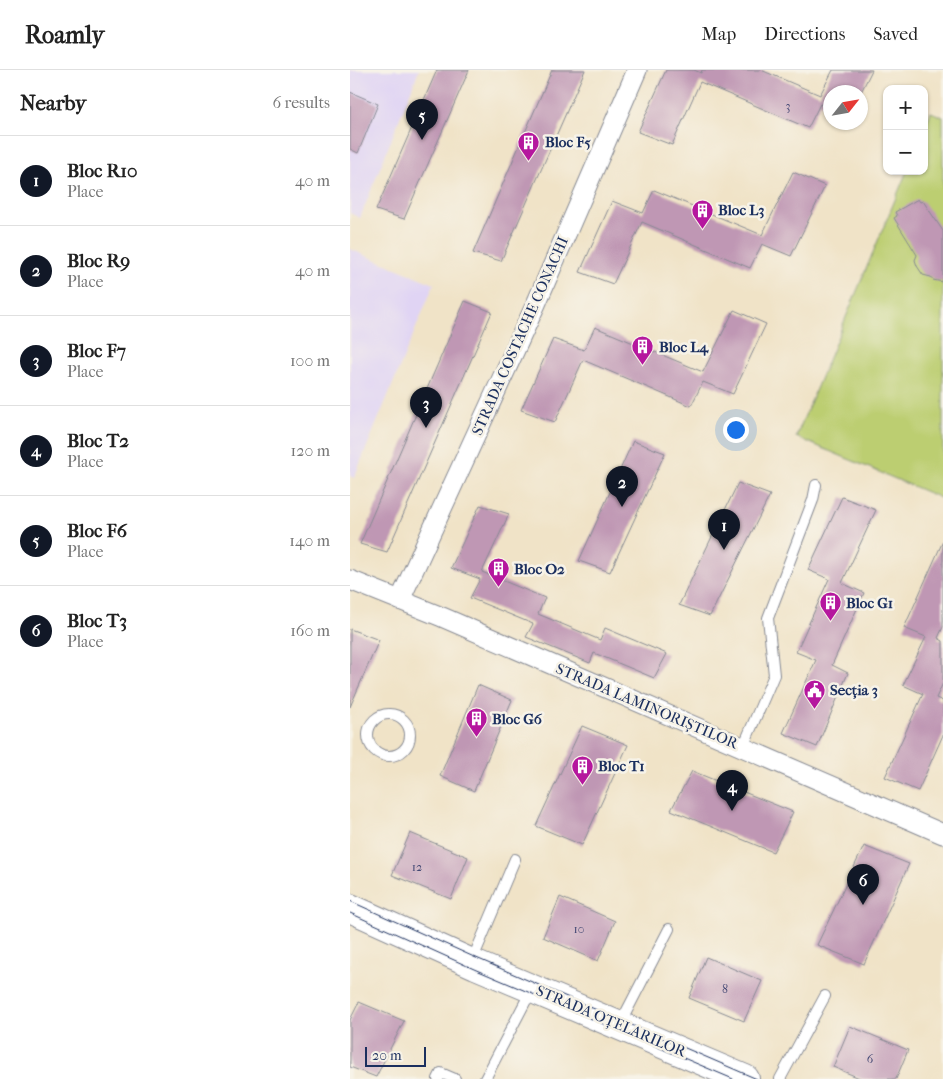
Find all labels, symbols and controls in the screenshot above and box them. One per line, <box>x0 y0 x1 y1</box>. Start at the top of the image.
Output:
text: Roamly <box>25 21 104 49</box>
text: Map <box>702 24 736 45</box>
text: Directions <box>764 24 845 45</box>
text: Saved <box>873 24 918 45</box>
north arrow <box>823 85 868 130</box>
map controls <box>883 85 928 175</box>
button: + <box>883 85 928 130</box>
text: Nearby <box>20 91 86 115</box>
text: 6 results <box>272 93 330 112</box>
pin: 5 <box>406 99 438 140</box>
house number: 3 <box>786 99 791 113</box>
building icon: Bloc F5 <box>517 130 541 161</box>
button: − <box>883 130 928 175</box>
place label: Bloc F5 <box>545 133 591 151</box>
text: Bloc R10 <box>67 160 137 182</box>
text: 1 <box>33 171 39 190</box>
text: 40 m <box>295 171 330 190</box>
text: Place <box>67 182 103 201</box>
building icon: Bloc L3 <box>690 198 714 229</box>
place label: Bloc L3 <box>718 201 764 219</box>
street label: STRADA COSTACHE CONACHI <box>468 234 572 438</box>
text: Bloc R9 <box>67 250 130 272</box>
text: 2 <box>32 261 40 280</box>
text: 40 m <box>295 261 330 280</box>
text: Place <box>67 272 103 291</box>
building icon: Bloc L4 <box>631 335 655 366</box>
place label: Bloc L4 <box>659 338 709 356</box>
text: Bloc F7 <box>67 340 126 362</box>
text: 3 <box>33 351 39 370</box>
text: 100 m <box>290 351 330 370</box>
text: Place <box>67 362 103 381</box>
pin: 3 <box>410 387 442 428</box>
your location <box>723 417 749 443</box>
text: Bloc T2 <box>67 430 129 452</box>
text: 4 <box>31 441 41 460</box>
text: 120 m <box>291 441 330 460</box>
text: Place <box>67 452 103 471</box>
pin: 2 <box>606 466 638 507</box>
pin: 1 <box>708 509 740 550</box>
text: Bloc F6 <box>67 520 127 542</box>
text: 5 <box>33 531 39 550</box>
text: 140 m <box>289 531 330 550</box>
text: Place <box>67 542 103 561</box>
building icon: Bloc O2 <box>486 557 510 588</box>
place label: Bloc O2 <box>514 560 565 578</box>
building icon: Bloc G1 <box>818 591 842 622</box>
place label: Bloc G1 <box>846 594 893 612</box>
text: Bloc T3 <box>67 610 127 632</box>
text: 6 <box>32 621 40 640</box>
text: 160 m <box>290 621 330 640</box>
text: Place <box>67 632 103 651</box>
street label: STRADA LAMINORIȘTILOR <box>553 659 742 753</box>
public building icon: Secția 3 <box>802 678 826 709</box>
place label: Secția 3 <box>830 681 878 699</box>
building icon: Bloc G6 <box>464 707 488 738</box>
place label: Bloc G6 <box>492 710 543 728</box>
building icon: Bloc T1 <box>570 754 594 785</box>
place label: Bloc T1 <box>598 757 645 775</box>
pin: 4 <box>716 770 748 811</box>
house number: 12 <box>412 860 422 874</box>
pin: 6 <box>847 864 879 905</box>
house number: 10 <box>574 922 584 936</box>
street label: STRADA OȚELARILOR <box>533 981 690 1061</box>
house number: 8 <box>722 982 728 996</box>
scale bar <box>365 1044 426 1067</box>
text: 20 m <box>372 1047 402 1064</box>
house number: 6 <box>867 1052 874 1066</box>

